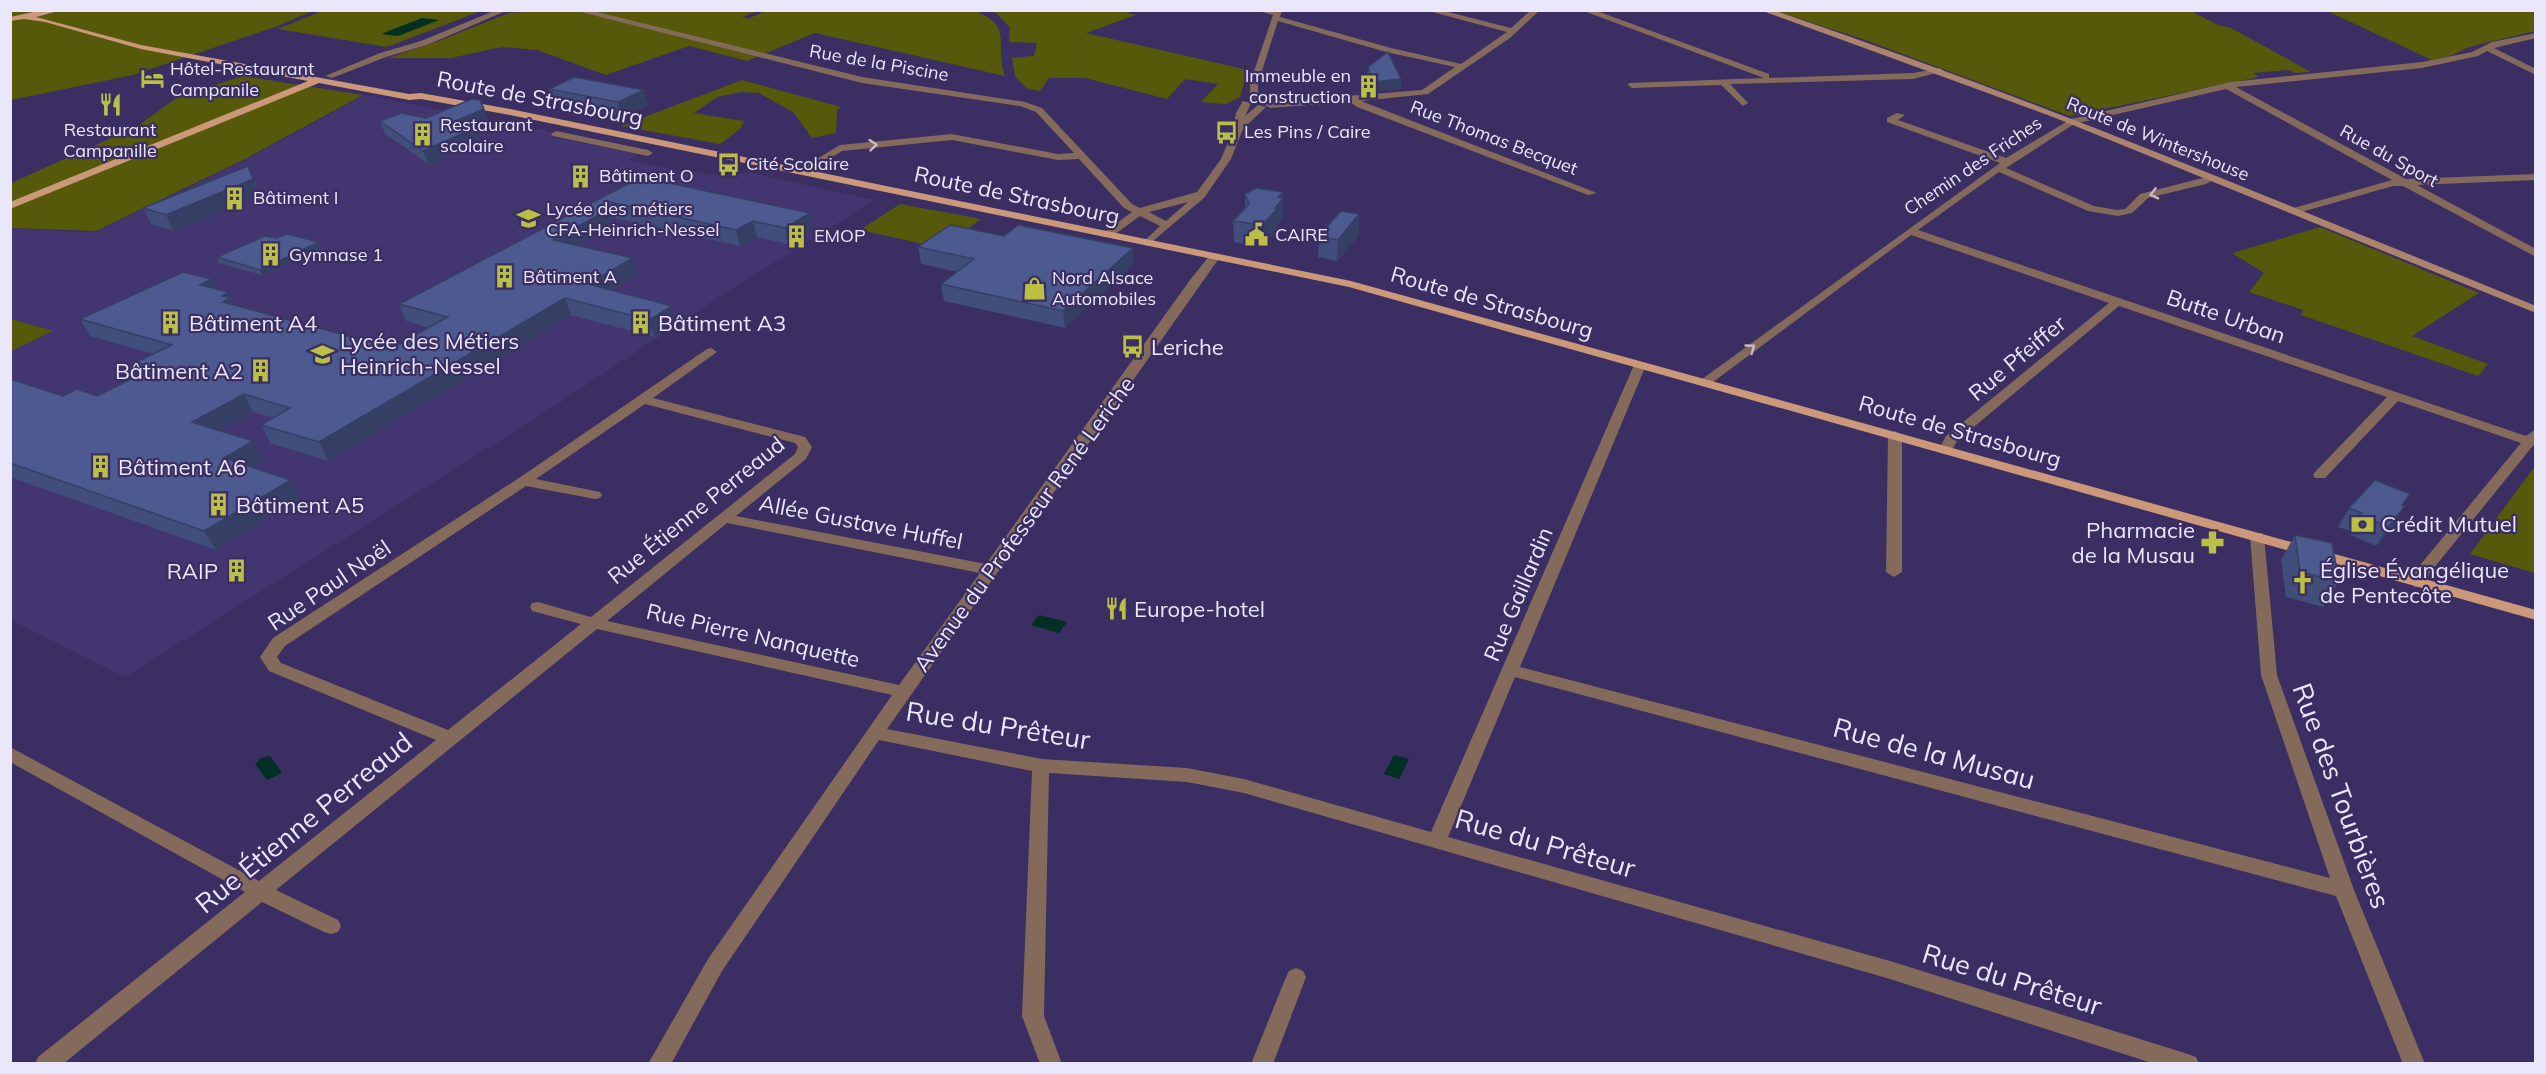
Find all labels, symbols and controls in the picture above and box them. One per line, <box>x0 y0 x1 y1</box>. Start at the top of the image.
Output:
street label: Rue de la Piscine <box>808 39 950 86</box>
place label: Hôtel-Restaurant Campanile <box>170 57 314 101</box>
street label: Route de Strasbourg <box>435 64 645 132</box>
place label: Immeuble en construction <box>1245 64 1351 108</box>
hotel icon: Hôtel-Restaurant Campanile <box>139 66 165 92</box>
building icon: Immeuble en construction <box>1356 73 1382 99</box>
restaurant icon: Restaurant Campanille <box>97 91 123 117</box>
street label: Route de Wintershouse <box>2063 91 2253 186</box>
street label: Rue Thomas Becquet <box>1407 95 1581 180</box>
street label: Chemin des Friches <box>1899 111 2046 220</box>
place label: Restaurant scolaire <box>440 113 532 157</box>
place label: Restaurant Campanille <box>63 118 157 162</box>
bus stop icon: Les Pins / Caire <box>1213 119 1239 145</box>
street label: Rue du Sport <box>2336 119 2442 192</box>
place label: Les Pins / Caire <box>1244 120 1370 143</box>
building icon: Restaurant scolaire <box>409 122 435 148</box>
one-way arrow <box>868 139 877 152</box>
bus stop icon: Cité Scolaire <box>715 151 741 177</box>
place label: Cité Scolaire <box>746 152 849 175</box>
street label: Route de Strasbourg <box>912 160 1122 230</box>
building icon: Bâtiment O <box>568 163 594 189</box>
place label: Bâtiment O <box>599 164 694 187</box>
building icon: Bâtiment I <box>222 185 248 211</box>
place label: Bâtiment I <box>253 186 338 209</box>
one-way arrow <box>2149 187 2160 199</box>
place label: Lycée des métiers CFA-Heinrich-Nessel <box>546 197 720 241</box>
school or university icon: Lycée des métiers CFA-Heinrich-Nessel <box>515 206 541 232</box>
public building icon: CAIRE <box>1244 222 1270 248</box>
building icon: EMOP <box>783 223 809 249</box>
place label: CAIRE <box>1275 223 1328 246</box>
place label: EMOP <box>814 224 866 247</box>
building icon: Gymnase 1 <box>258 242 284 268</box>
place label: Gymnase 1 <box>289 243 383 266</box>
street label: Route de Strasbourg <box>1388 260 1596 344</box>
building icon: Bâtiment A <box>492 264 518 290</box>
place label: Bâtiment A <box>523 265 617 288</box>
place label: Nord Alsace Automobiles <box>1052 266 1156 310</box>
shop icon: Nord Alsace Automobiles <box>1021 275 1047 301</box>
street label: Butte Urban <box>2163 283 2289 349</box>
place label: Bâtiment A4 <box>189 309 317 337</box>
place label: Bâtiment A3 <box>658 309 786 337</box>
street label: Rue Pfeiffer <box>1963 309 2071 407</box>
building icon: Bâtiment A4 <box>158 310 184 336</box>
building icon: Bâtiment A3 <box>627 310 653 336</box>
place label: Lycée des Métiers Heinrich-Nessel <box>340 327 519 380</box>
place label: Leriche <box>1151 333 1224 361</box>
bus stop icon: Leriche <box>1120 334 1146 360</box>
school or university icon: Lycée des Métiers Heinrich-Nessel <box>309 341 335 367</box>
one-way arrow <box>1744 344 1755 355</box>
place label: Bâtiment A2 <box>115 357 243 385</box>
building icon: Bâtiment A2 <box>248 358 274 384</box>
street label: Avenue du Professeur René Leriche <box>907 371 1141 677</box>
street label: Route de Strasbourg <box>1856 389 2064 473</box>
street label: Rue Étienne Perreaud <box>602 430 790 590</box>
place label: Bâtiment A6 <box>118 453 246 481</box>
building icon: Bâtiment A6 <box>87 454 113 480</box>
street label: Allée Gustave Huffel <box>757 489 965 555</box>
place label: Bâtiment A5 <box>236 491 364 519</box>
building icon: Bâtiment A5 <box>205 492 231 518</box>
place label: Crédit Mutuel <box>2381 510 2517 538</box>
bank icon: Crédit Mutuel <box>2350 511 2376 537</box>
place label: Pharmacie de la Musau <box>2072 516 2195 569</box>
street label: Rue Gaillardin <box>1477 523 1559 665</box>
pharmacy icon: Pharmacie de la Musau <box>2200 530 2226 556</box>
street label: Rue Paul Noël <box>262 534 396 636</box>
place label: Église Évangélique de Pentecôte <box>2320 556 2509 609</box>
place label: RAIP <box>167 557 218 585</box>
building icon: RAIP <box>223 558 249 584</box>
church icon: Église Évangélique de Pentecôte <box>2289 570 2315 596</box>
place label: Europe-hotel <box>1134 595 1265 623</box>
restaurant icon: Europe-hotel <box>1103 596 1129 622</box>
street label: Rue Pierre Nanquette <box>644 597 862 673</box>
street label: Rue des Tourbières <box>2285 678 2399 913</box>
street label: Rue du Prêteur <box>904 694 1093 756</box>
street label: Rue de la Musau <box>1830 710 2039 796</box>
street label: Rue Étienne Perreaud <box>188 724 419 920</box>
street label: Rue du Prêteur <box>1451 801 1639 885</box>
street label: Rue du Prêteur <box>1918 936 2106 1023</box>

